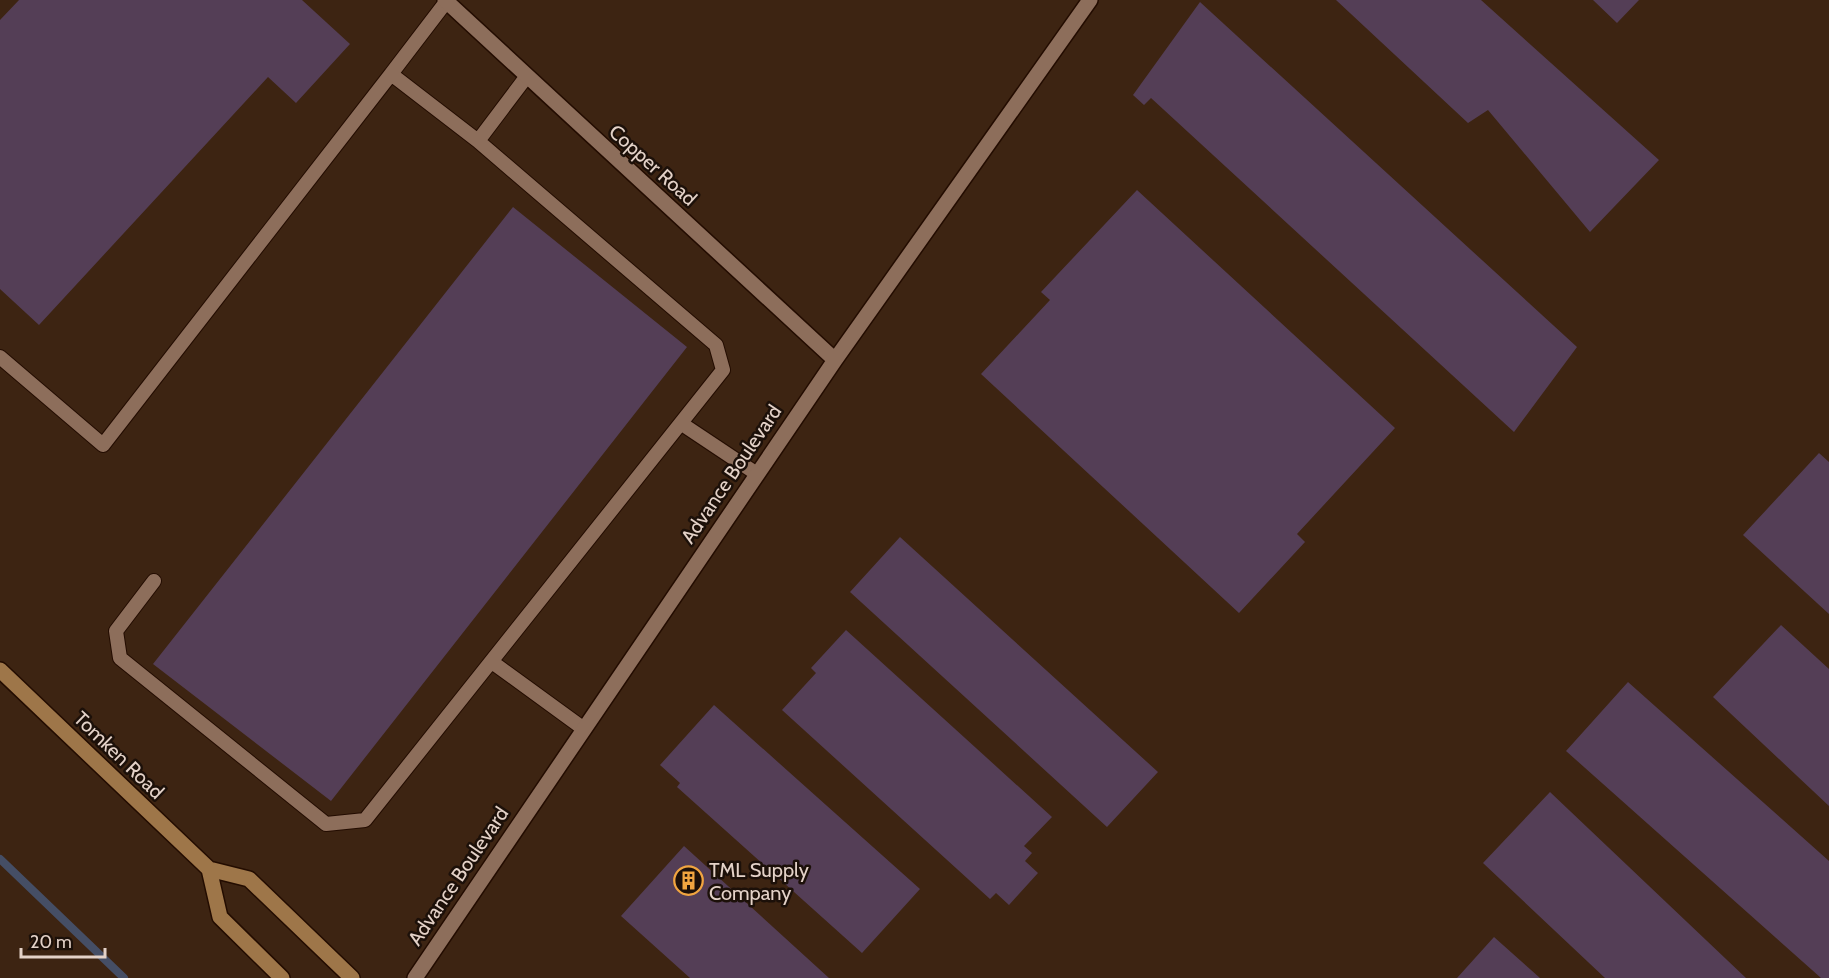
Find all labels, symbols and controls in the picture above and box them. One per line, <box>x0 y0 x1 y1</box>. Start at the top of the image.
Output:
street label: Copper Road <box>604 119 702 211</box>
street label: Advance Boulevard <box>676 400 786 548</box>
street label: Tomken Road <box>69 706 169 804</box>
street label: Advance Boulevard <box>403 802 513 950</box>
place label: TML Supply Company <box>709 858 809 905</box>
building icon: TML Supply Company <box>672 865 704 897</box>
scale bar <box>21 921 105 959</box>
text: 20 m <box>30 931 72 953</box>

